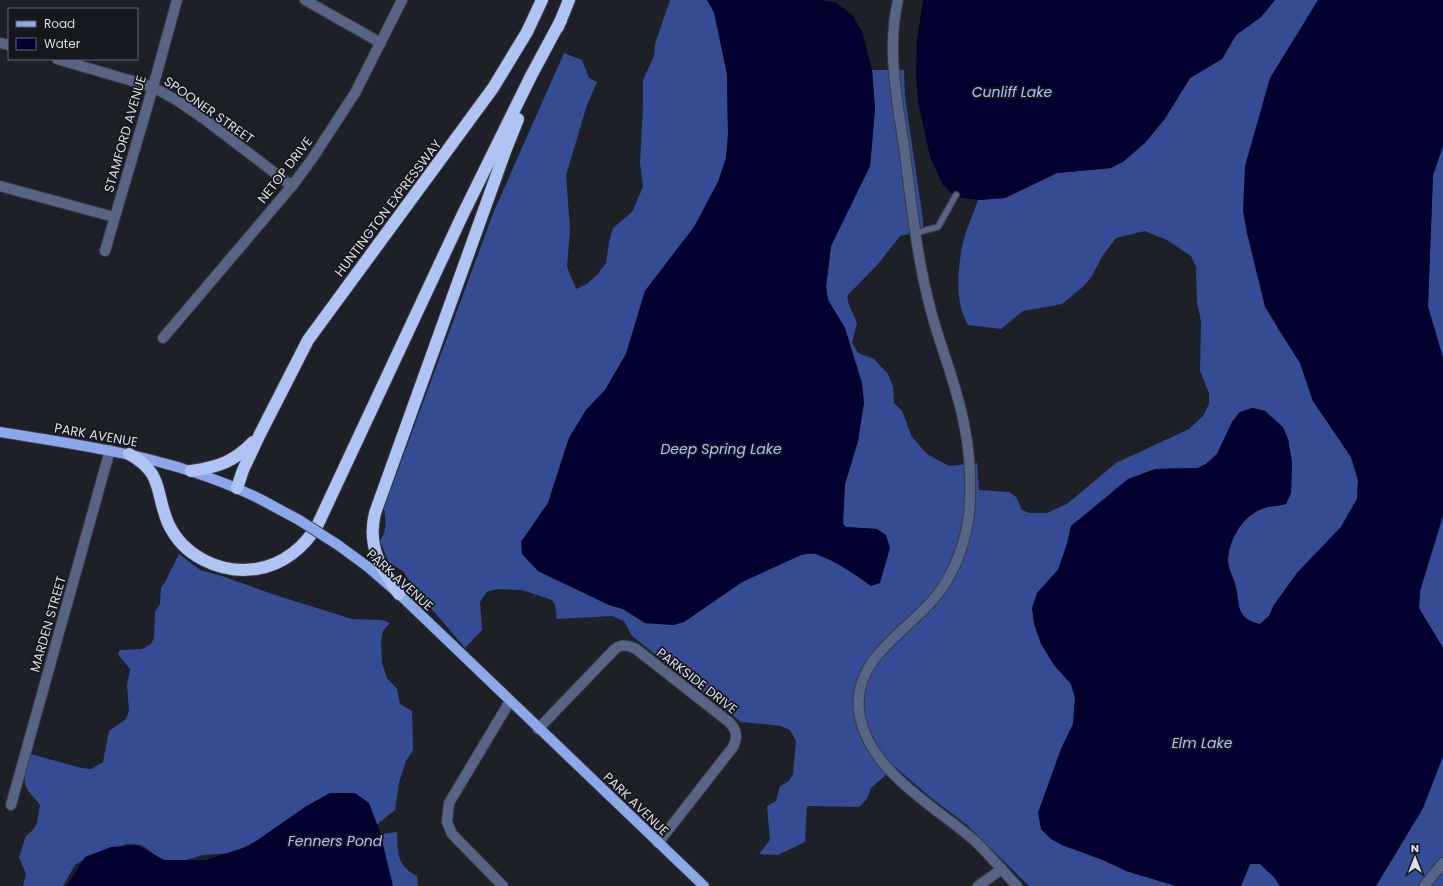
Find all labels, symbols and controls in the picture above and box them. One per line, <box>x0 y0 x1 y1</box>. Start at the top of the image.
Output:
legend <box>8 8 138 60</box>
text: Road <box>44 15 75 32</box>
text: Water <box>44 35 81 52</box>
street label: SPOONER STREET <box>160 72 258 148</box>
street label: STAMFORD AVENUE <box>99 73 151 195</box>
water label: Cunliff Lake <box>972 82 1053 102</box>
street label: NETOP DRIVE <box>253 133 317 207</box>
street label: HUNTINGTON EXPRESSWAY <box>330 135 446 281</box>
street label: PARK AVENUE <box>53 418 139 452</box>
water label: Deep Spring Lake <box>660 439 782 459</box>
street label: PARK AVENUE <box>362 545 438 615</box>
street label: MARDEN STREET <box>25 574 71 674</box>
street label: PARKSIDE DRIVE <box>653 643 741 719</box>
water label: Elm Lake <box>1172 733 1233 753</box>
street label: PARK AVENUE <box>599 768 673 840</box>
water label: Fenners Pond <box>288 831 383 851</box>
north arrow <box>1395 838 1435 878</box>
text: N <box>1411 840 1419 856</box>

